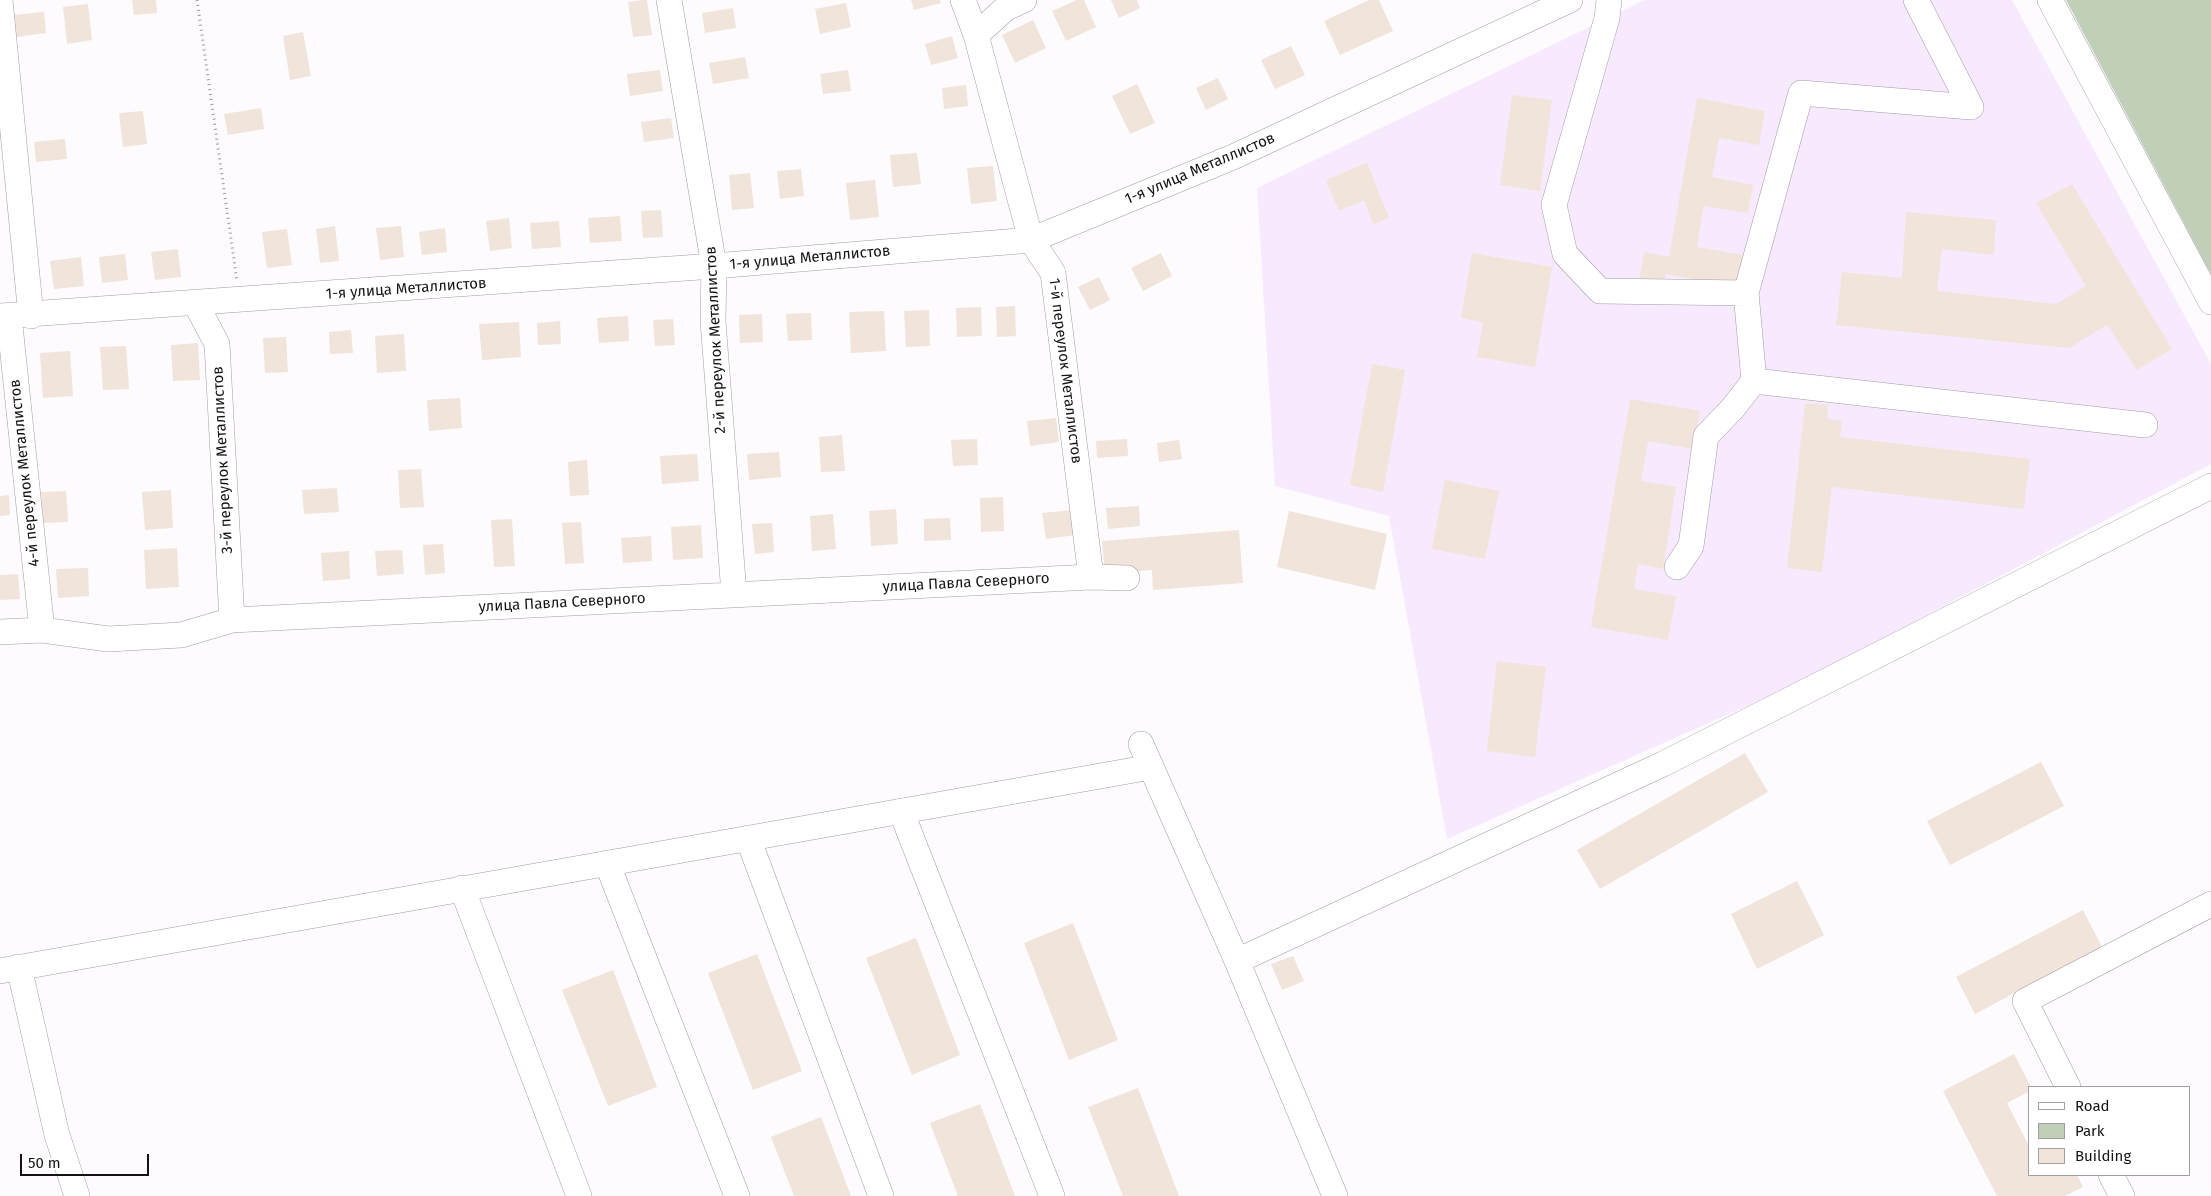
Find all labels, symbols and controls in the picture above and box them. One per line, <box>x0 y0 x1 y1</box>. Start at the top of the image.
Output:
street label: 1-я улица Металлистов <box>1122 129 1278 209</box>
street label: 1-я улица Металлистов <box>729 242 891 274</box>
street label: 2-й переулок Металлистов <box>702 246 730 434</box>
street label: 1-я улица Металлистов <box>325 274 487 304</box>
street label: 1-й переулок Металлистов <box>1045 277 1085 465</box>
street label: 3-й переулок Металлистов <box>209 366 237 554</box>
street label: 4-й переулок Металлистов <box>6 378 44 568</box>
street label: улица Павла Северного <box>882 570 1050 596</box>
street label: улица Павла Северного <box>478 590 646 616</box>
legend <box>2028 1086 2191 1176</box>
text: Road <box>2075 1097 2110 1115</box>
text: Park <box>2075 1122 2105 1140</box>
scale bar <box>22 1144 151 1176</box>
text: Building <box>2075 1147 2131 1165</box>
text: 50 m <box>28 1154 61 1172</box>

